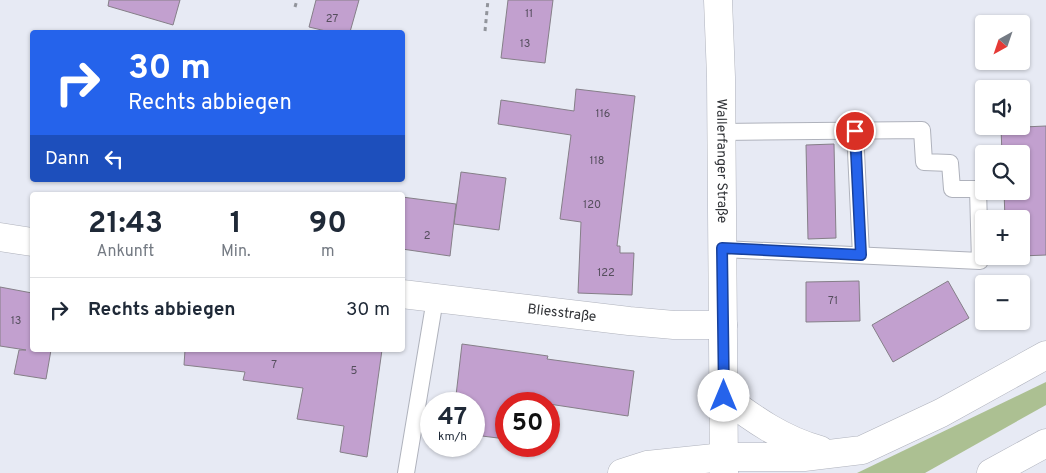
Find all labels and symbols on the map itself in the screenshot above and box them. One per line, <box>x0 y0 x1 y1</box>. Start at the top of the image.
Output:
house number: 11 <box>525 7 533 21</box>
house number: 27 <box>326 12 338 26</box>
north arrow <box>975 15 1030 70</box>
house number: 13 <box>520 37 530 51</box>
street label: Wallerfanger Straße <box>713 99 731 223</box>
house number: 116 <box>596 107 610 121</box>
pin <box>834 110 876 152</box>
house number: 118 <box>590 154 604 168</box>
house number: 120 <box>583 198 601 212</box>
house number: 2 <box>424 229 430 243</box>
house number: 122 <box>597 266 615 280</box>
house number: 71 <box>828 294 838 308</box>
street label: Bliesstraße <box>526 300 597 326</box>
house number: 13 <box>11 314 21 328</box>
house number: 7 <box>271 358 277 372</box>
house number: 5 <box>351 364 358 378</box>
position arrow <box>697 369 749 421</box>
speed limit sign: 50 <box>495 392 560 457</box>

